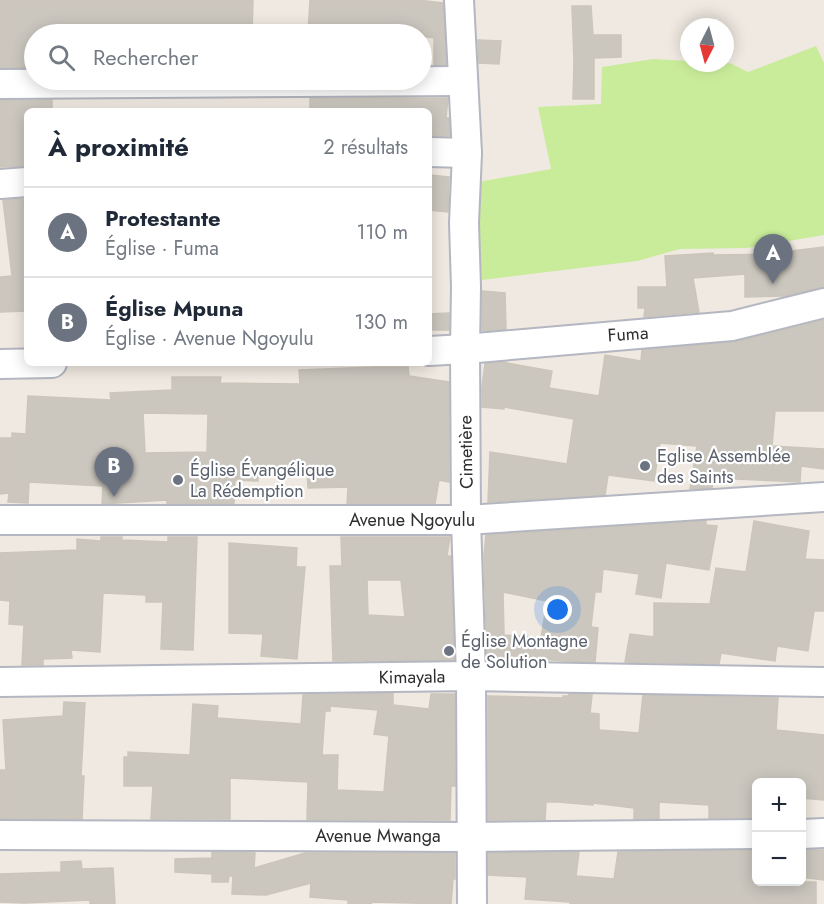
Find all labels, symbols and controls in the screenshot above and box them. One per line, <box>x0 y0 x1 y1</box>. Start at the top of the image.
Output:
north arrow <box>680 18 734 72</box>
search box <box>24 24 432 90</box>
icon: search <box>45 41 78 74</box>
text: Rechercher <box>93 41 198 73</box>
text: À proximité <box>48 128 189 166</box>
text: 2 résultats <box>323 133 408 162</box>
text: Protestante <box>105 202 221 234</box>
text: A <box>60 218 75 247</box>
text: 110 m <box>356 218 408 247</box>
text: Église · Fuma <box>105 234 219 263</box>
pin: A <box>754 234 792 284</box>
text: Église Mpuna <box>105 292 243 324</box>
text: B <box>61 308 74 337</box>
text: 130 m <box>354 308 408 337</box>
street label: Fuma <box>607 320 649 348</box>
text: Église · Avenue Ngoyulu <box>105 324 314 353</box>
street label: Cimetière <box>452 415 480 489</box>
place label: Eglise Assemblée des Saints <box>657 443 791 490</box>
pin: B <box>94 448 134 497</box>
place label: Église Évangélique La Rédemption <box>190 457 334 504</box>
marker: Eglise Assemblée des Saints <box>638 459 652 473</box>
marker: Église Évangélique La Rédemption <box>171 473 185 487</box>
street label: Avenue Ngoyulu <box>349 507 475 533</box>
your location <box>543 595 572 624</box>
place label: Église Montagne de Solution <box>461 628 588 675</box>
marker: Église Montagne de Solution <box>442 644 456 658</box>
street label: Kimayala <box>378 663 446 691</box>
map controls <box>752 778 806 886</box>
button: + <box>752 778 806 832</box>
street label: Avenue Mwanga <box>315 823 441 849</box>
button: − <box>752 832 806 886</box>

